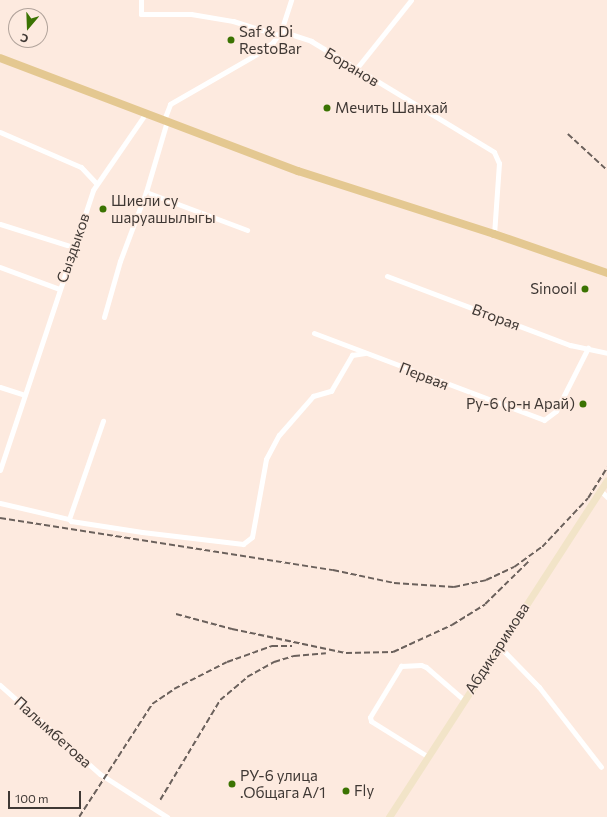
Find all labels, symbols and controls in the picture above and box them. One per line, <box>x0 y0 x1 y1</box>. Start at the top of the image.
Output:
north arrow <box>8 8 48 48</box>
place label: Saf & Di RestoBar <box>239 22 302 57</box>
text: С <box>19 32 30 46</box>
marker: Saf & Di RestoBar <box>226 35 236 45</box>
street label: Боранов <box>321 44 383 90</box>
place label: Мечить Шанхай <box>335 99 448 117</box>
marker: Мечить Шанхай <box>322 103 332 113</box>
place label: Шиели су шаруашылыгы <box>111 191 216 226</box>
marker: Шиели су шаруашылыгы <box>98 204 108 214</box>
street label: Сыздыков <box>53 211 93 285</box>
place label: Sinooil <box>530 280 577 298</box>
marker: Sinooil <box>580 284 590 294</box>
street label: Вторая <box>469 300 523 334</box>
street label: Первая <box>397 358 451 394</box>
place label: Ру-6 (р-н Арай) <box>466 395 575 413</box>
marker: Ру-6 (р-н Арай) <box>578 399 588 409</box>
street label: Абдикаримова <box>461 599 533 697</box>
street label: Палымбетова <box>11 693 95 771</box>
place label: РУ-6 улица .Общага А/1 <box>240 766 326 801</box>
marker: РУ-6 улица .Общага А/1 <box>227 779 237 789</box>
place label: Fly <box>354 782 374 800</box>
scale bar <box>10 783 83 809</box>
marker: Fly <box>341 786 351 796</box>
text: 100 m <box>15 791 49 805</box>

